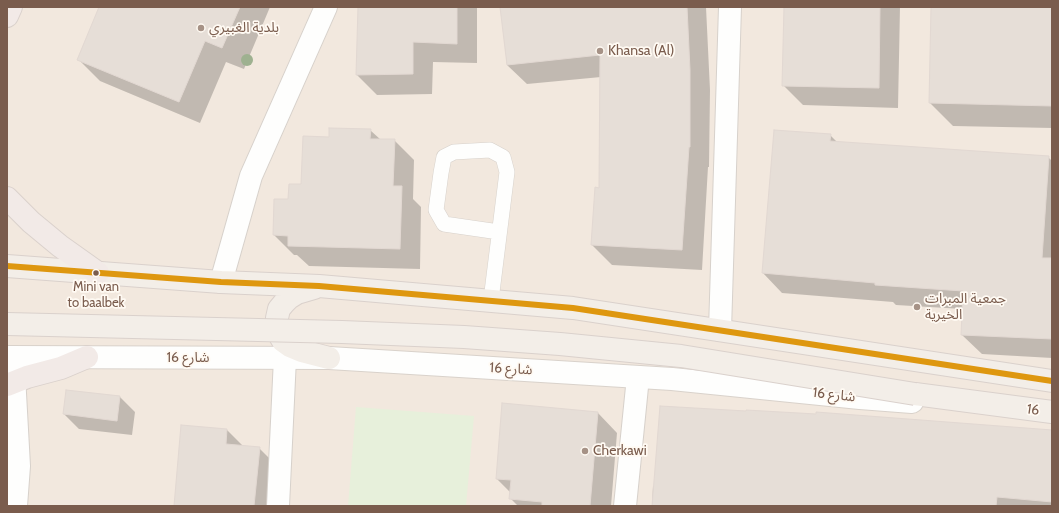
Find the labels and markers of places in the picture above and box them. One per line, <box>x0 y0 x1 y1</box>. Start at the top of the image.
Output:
place label: بلدية الغبيري <box>209 20 279 36</box>
marker: بلدية الغبيري <box>196 23 206 33</box>
place label: Khansa (Al) <box>608 43 674 59</box>
marker: Khansa (Al) <box>595 46 605 56</box>
marker: Mini van to baalbek <box>91 268 101 278</box>
place label: Mini van to baalbek <box>68 279 124 310</box>
place label: جمعية المبرات الخيرية <box>925 291 1006 324</box>
marker: جمعية المبرات الخيرية <box>912 302 922 312</box>
place label: Cherkawi <box>593 443 647 459</box>
marker: Cherkawi <box>580 446 590 456</box>

